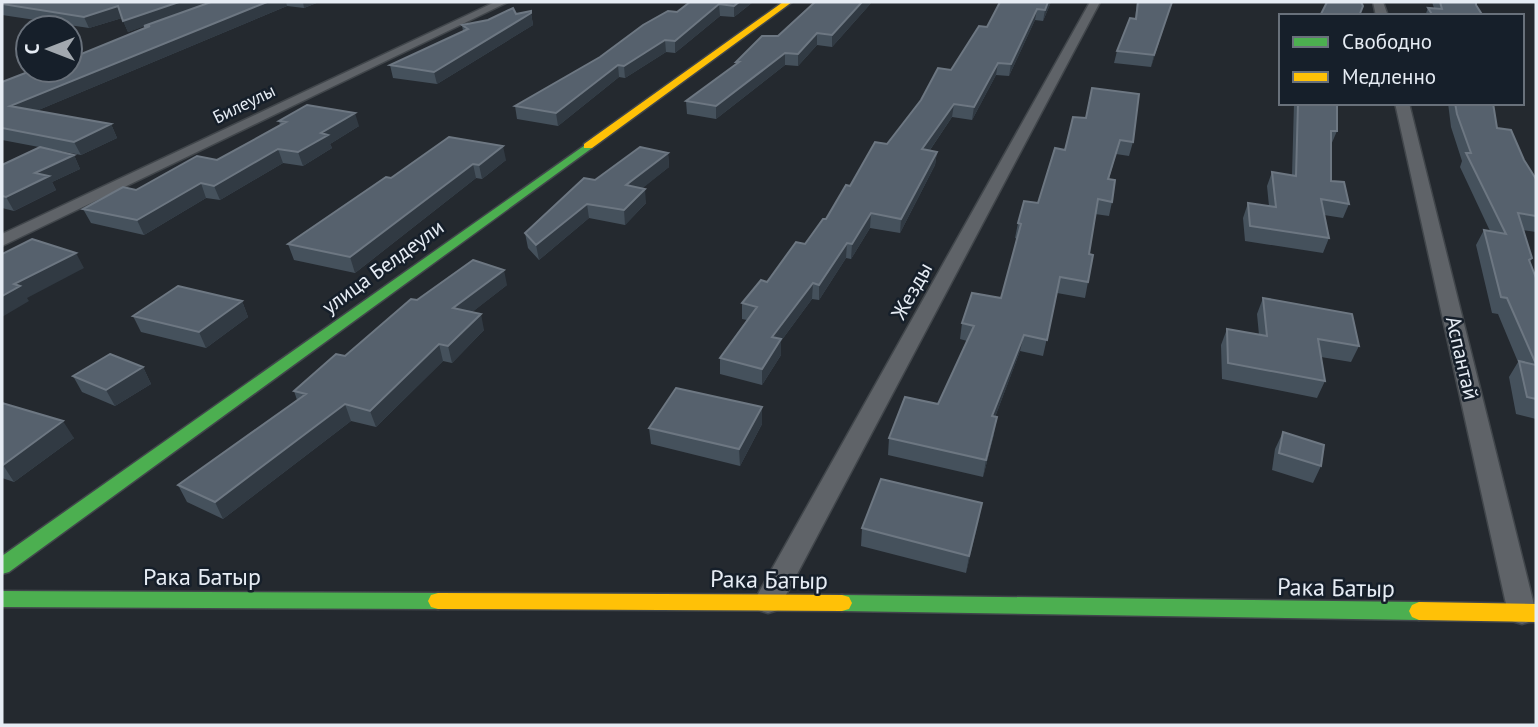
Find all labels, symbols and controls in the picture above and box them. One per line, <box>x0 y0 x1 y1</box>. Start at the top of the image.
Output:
north arrow <box>14 14 84 84</box>
legend <box>1279 14 1524 105</box>
text: Свободно <box>1342 28 1432 55</box>
text: С <box>20 43 44 54</box>
text: Медленно <box>1342 63 1436 90</box>
street label: Билеулы <box>209 79 279 129</box>
street label: улица Белдеули <box>316 213 449 320</box>
street label: Жезды <box>884 257 938 325</box>
street label: Аспантай <box>1440 314 1485 402</box>
street label: Рака Батыр <box>143 561 261 592</box>
street label: Рака Батыр <box>710 563 828 596</box>
street label: Рака Батыр <box>1277 571 1395 604</box>

